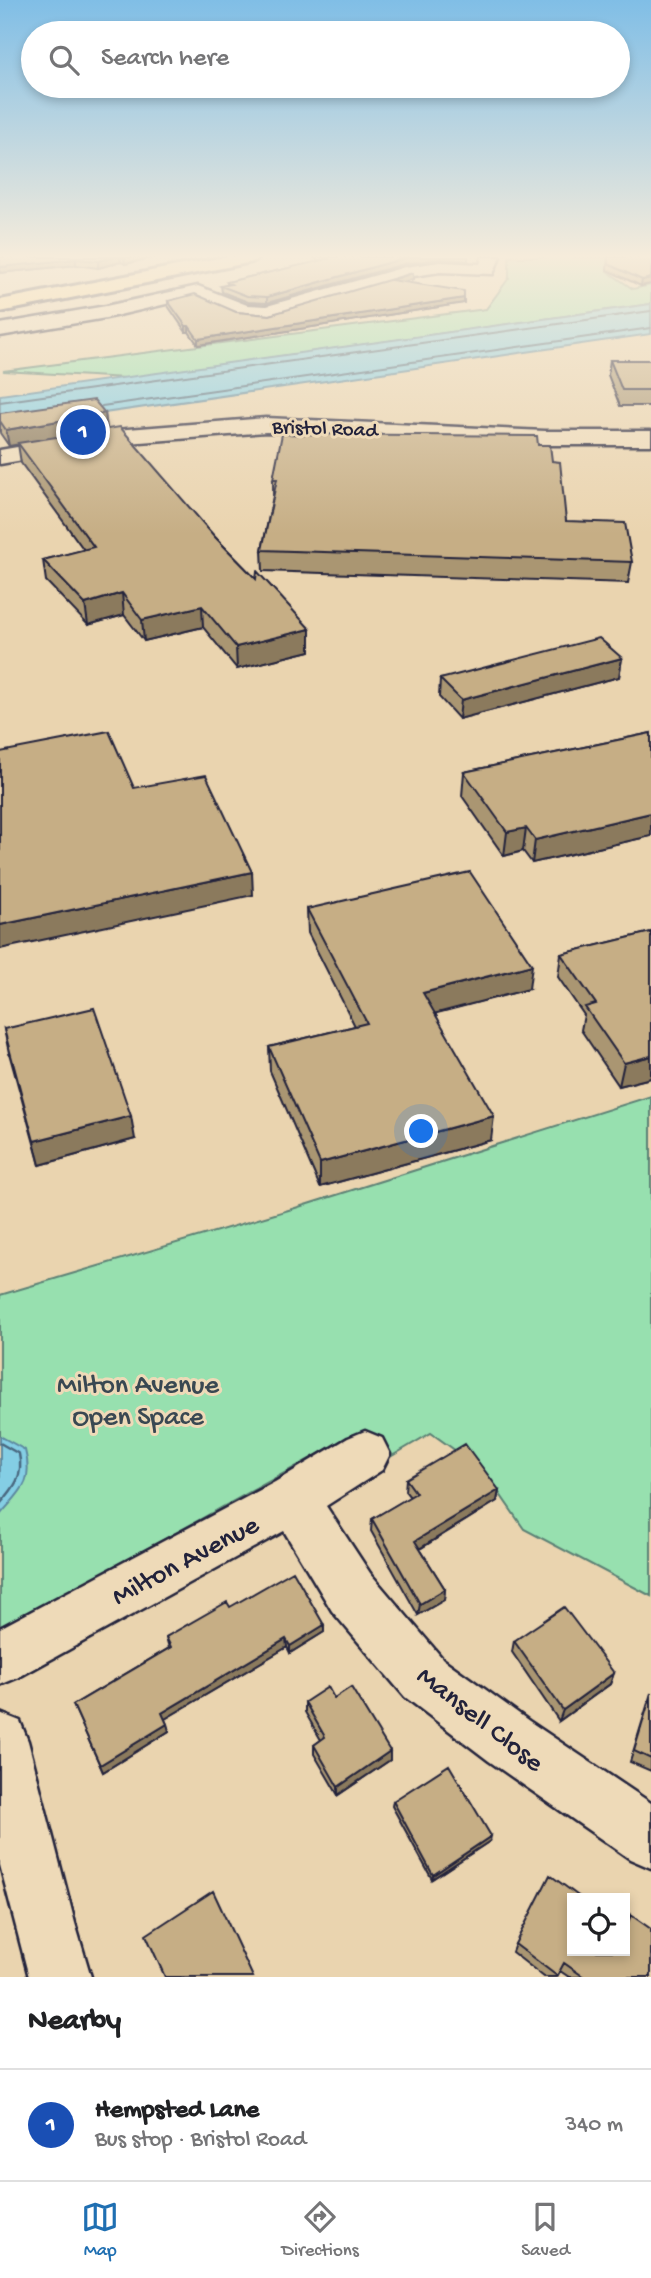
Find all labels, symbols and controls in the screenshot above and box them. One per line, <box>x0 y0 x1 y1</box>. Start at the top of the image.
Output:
search box <box>21 21 630 98</box>
icon: search <box>45 41 83 79</box>
text: Search here <box>101 44 229 75</box>
pin: 1 <box>60 406 106 458</box>
street label: Bristol Road <box>271 416 380 445</box>
your location <box>404 1114 438 1148</box>
park label: Milton Avenue Open Space <box>57 1370 219 1435</box>
street label: Milton Avenue <box>107 1509 266 1615</box>
street label: Mansell Close <box>409 1661 550 1781</box>
map controls <box>567 1893 630 1956</box>
button: locate <box>567 1893 630 1956</box>
text: Nearby <box>28 2005 121 2040</box>
text: Hempsted Lane <box>95 2096 259 2127</box>
text: 1 <box>46 2112 56 2139</box>
text: 340 m <box>565 2112 623 2139</box>
text: Bus stop · Bristol Road <box>95 2127 306 2154</box>
tab: Map <box>81 2198 119 2263</box>
tab: Directions <box>282 2198 359 2263</box>
tab: Saved <box>521 2198 570 2263</box>

